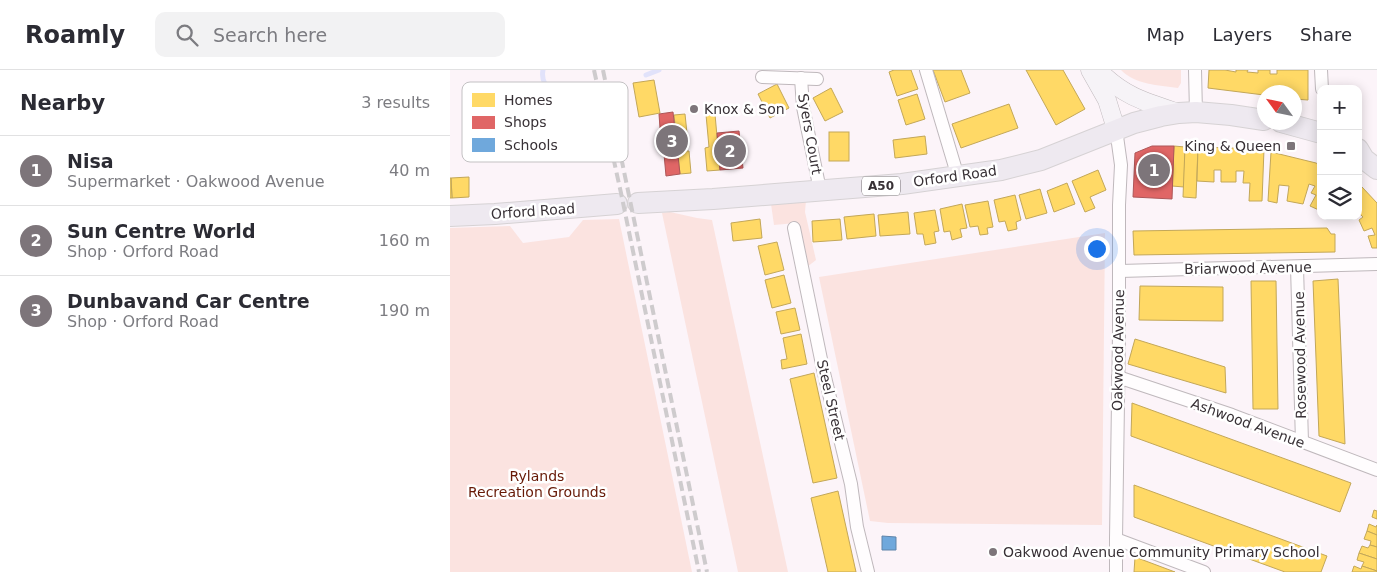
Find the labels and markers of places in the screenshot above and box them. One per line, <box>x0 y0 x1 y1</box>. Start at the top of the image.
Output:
place label: Knox & Son <box>704 101 785 117</box>
marker: Knox & Son <box>688 103 700 115</box>
pin: 3 <box>656 122 688 160</box>
pin: 2 <box>714 132 746 170</box>
place label: King & Queen <box>1184 138 1281 154</box>
marker: King & Queen <box>1285 140 1297 152</box>
pin: 1 <box>1138 151 1170 189</box>
place label: Oakwood Avenue Community Primary School <box>1003 544 1320 560</box>
marker: Oakwood Avenue Community Primary School <box>987 546 999 558</box>

